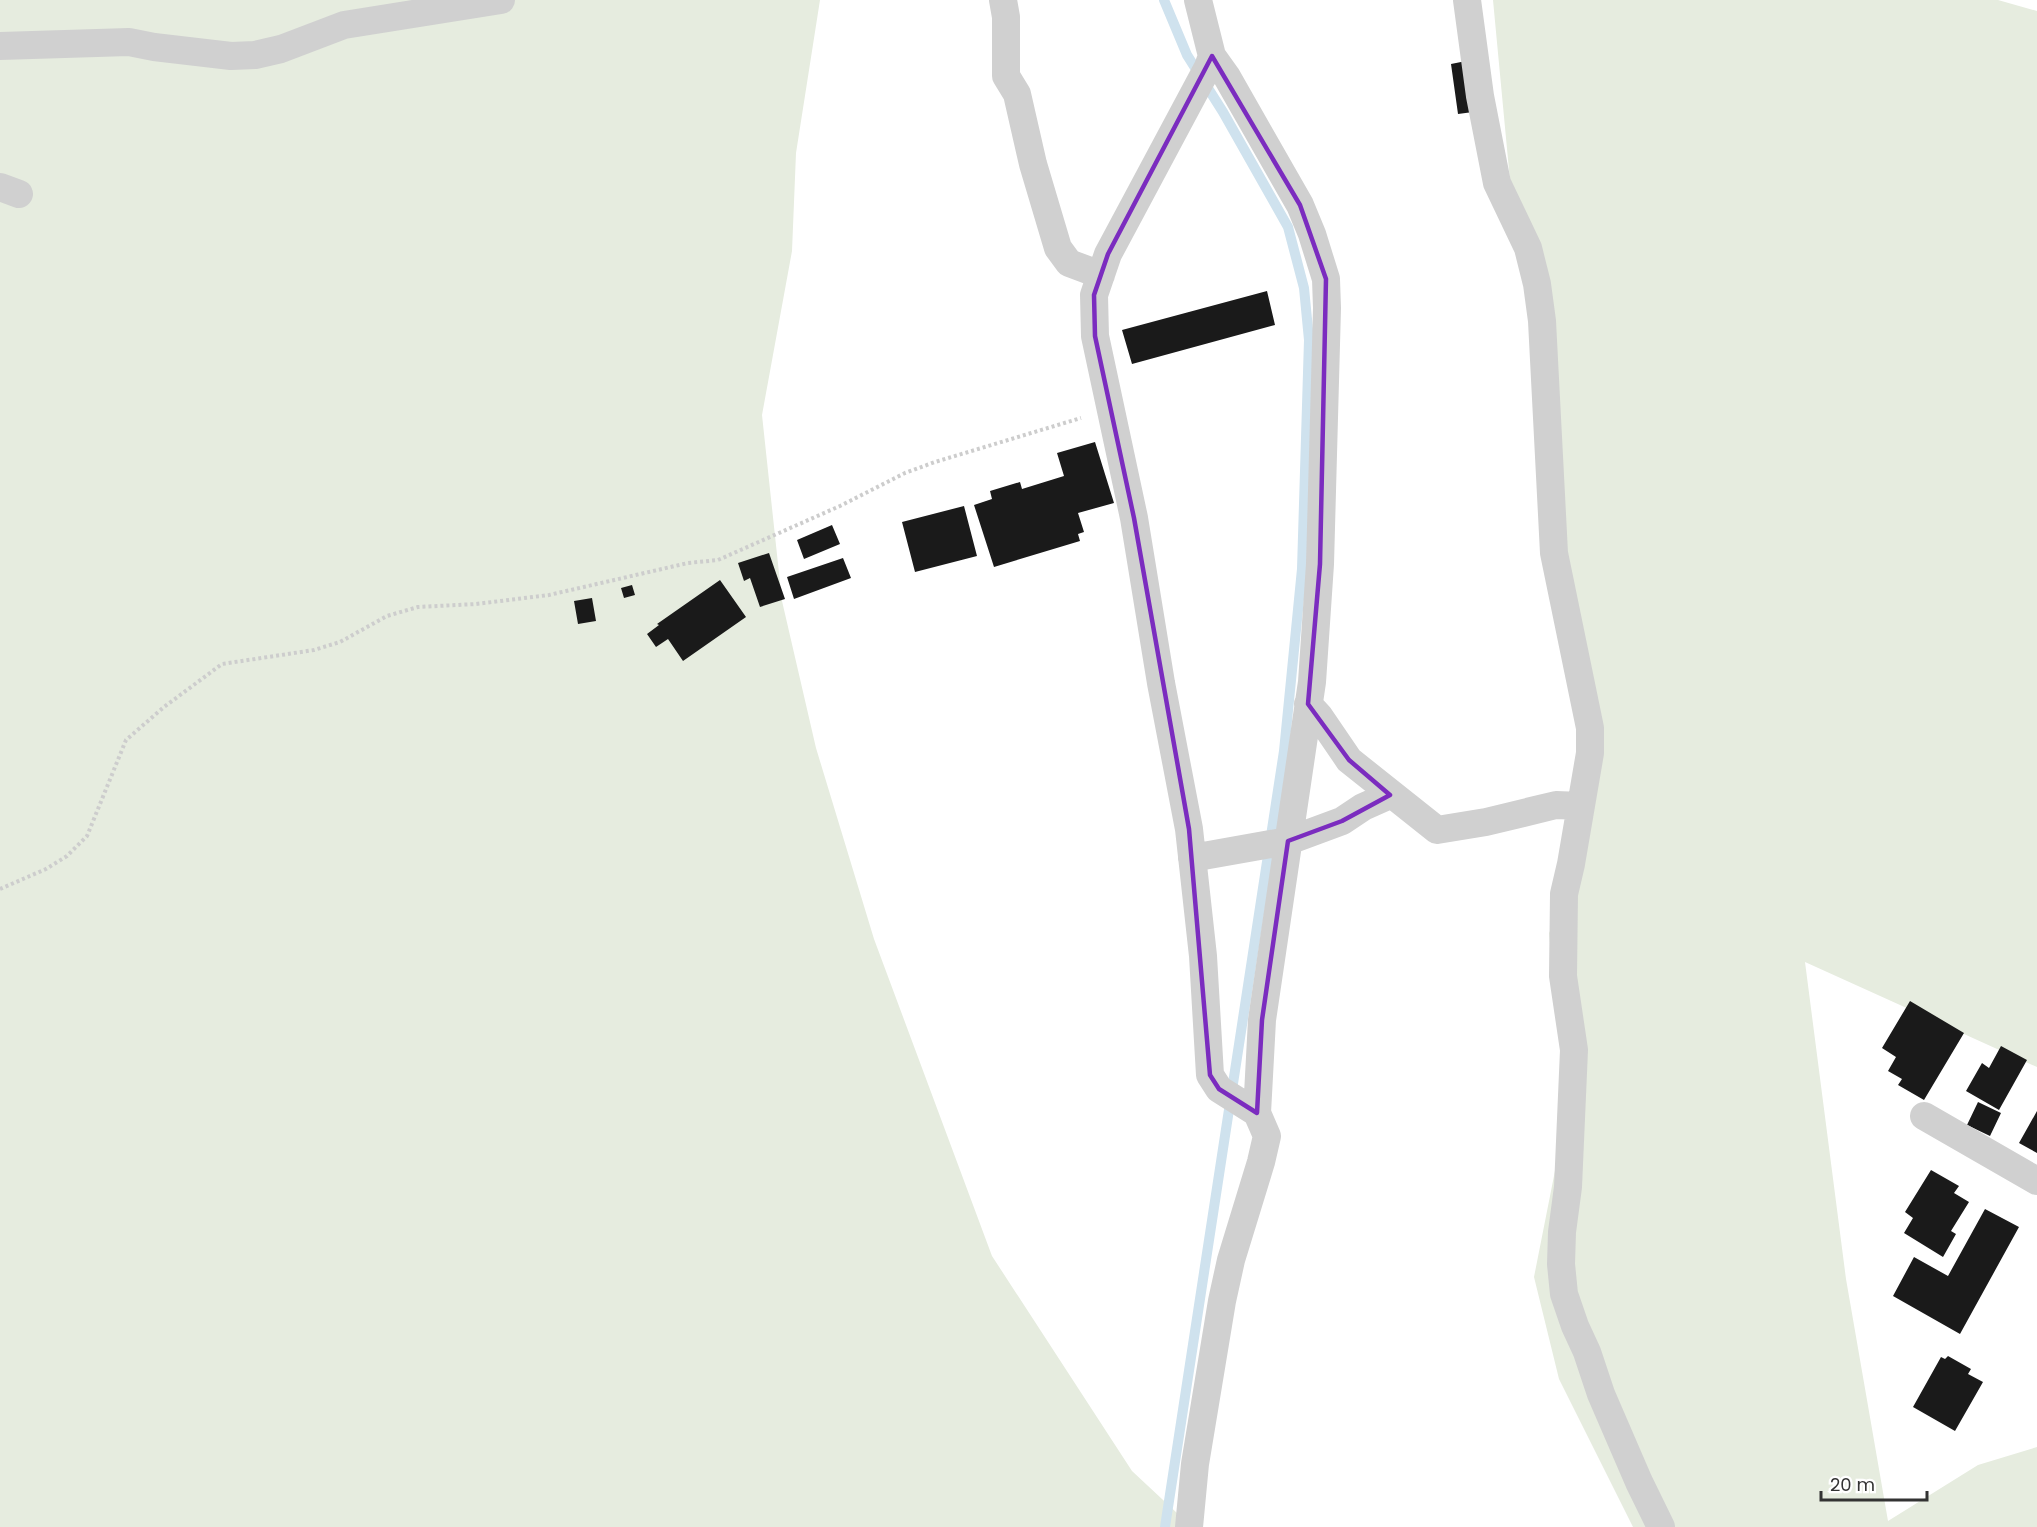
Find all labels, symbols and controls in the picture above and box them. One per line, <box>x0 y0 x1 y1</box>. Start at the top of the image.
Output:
scale bar <box>1821 1464 1928 1502</box>
text: 20 m <box>1830 1472 1875 1497</box>

